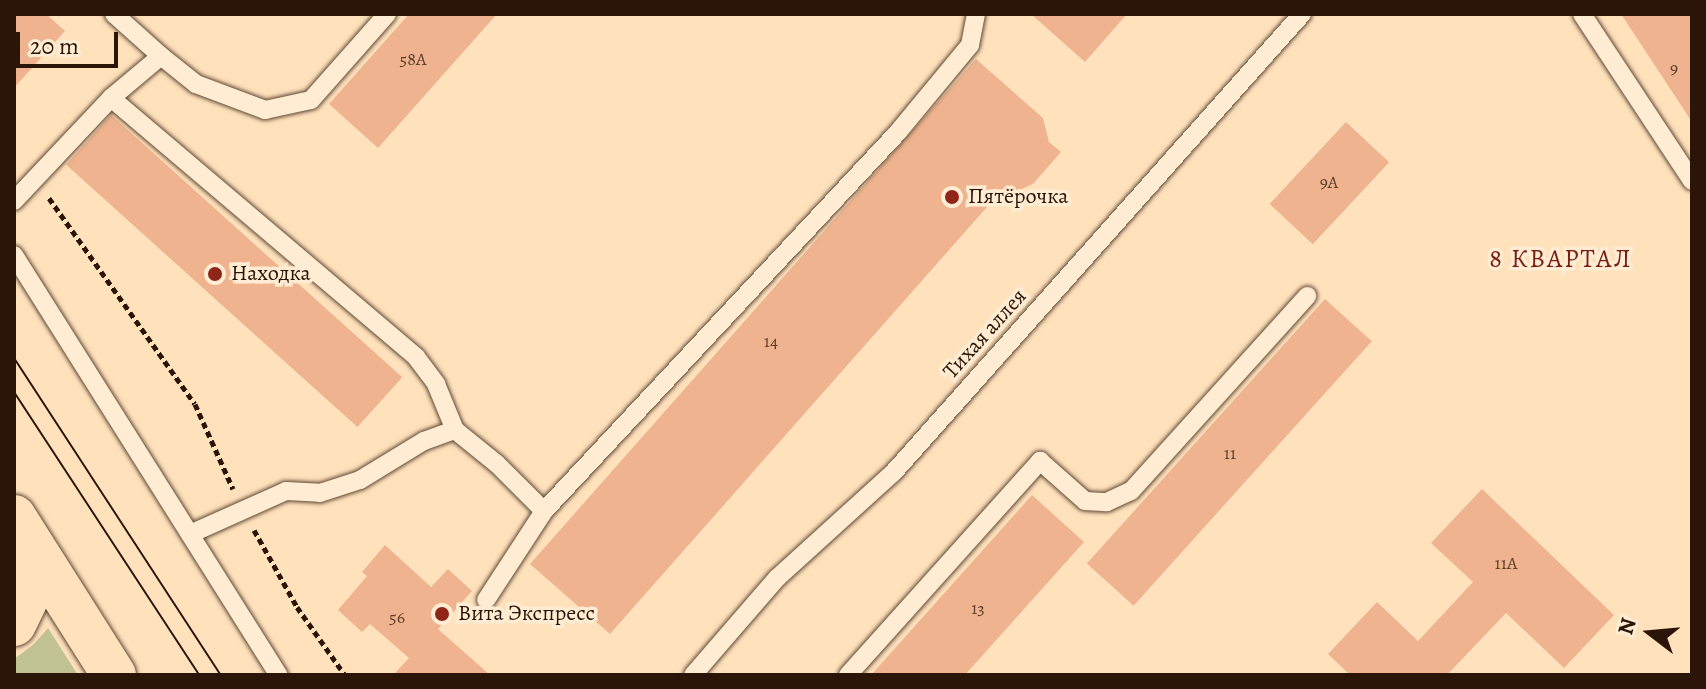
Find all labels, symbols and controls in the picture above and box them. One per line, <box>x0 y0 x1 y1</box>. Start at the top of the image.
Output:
scale bar <box>20 16 122 66</box>
text: 20 m <box>30 30 79 62</box>
house number: 58А <box>400 48 426 70</box>
house number: 9 <box>1670 57 1678 79</box>
house number: 9А <box>1320 171 1338 193</box>
place label: Пятёрочка <box>968 184 1068 210</box>
marker: Пятёрочка <box>943 188 961 206</box>
district label: 8 КВАРТАЛ <box>1489 243 1633 275</box>
place label: Находка <box>231 261 311 287</box>
marker: Находка <box>206 265 224 283</box>
street label: Тихая аллея <box>938 284 1032 384</box>
house number: 14 <box>764 330 778 352</box>
house number: 11 <box>1224 442 1236 464</box>
house number: 11А <box>1495 552 1517 574</box>
north arrow <box>1610 593 1690 673</box>
house number: 13 <box>971 597 985 619</box>
place label: Вита Экспресс <box>458 601 595 627</box>
marker: Вита Экспресс <box>433 605 451 623</box>
house number: 56 <box>389 606 405 628</box>
text: N <box>1610 615 1644 638</box>

